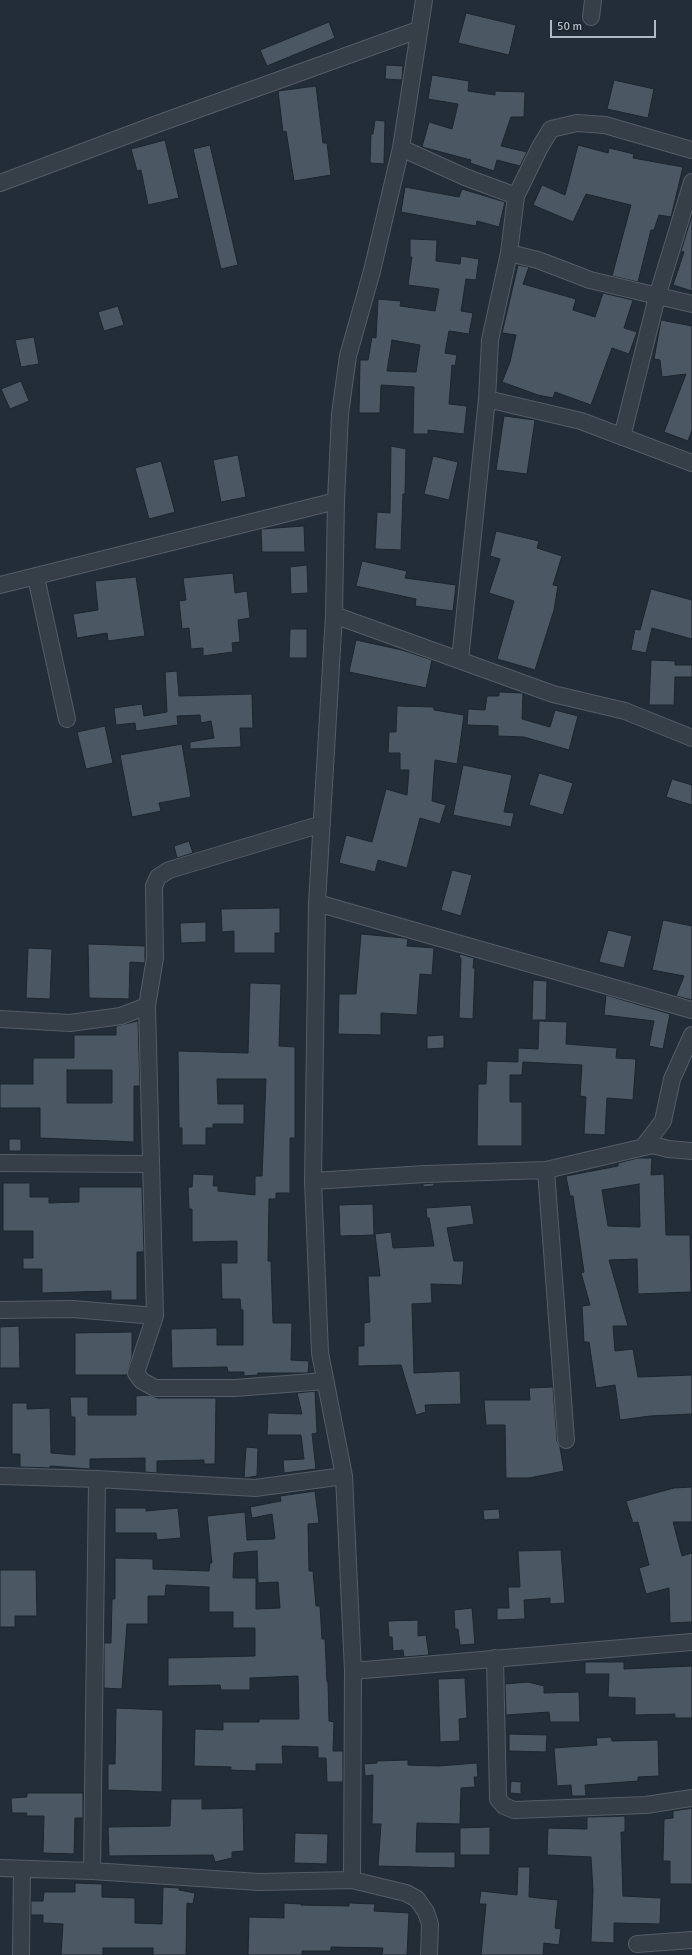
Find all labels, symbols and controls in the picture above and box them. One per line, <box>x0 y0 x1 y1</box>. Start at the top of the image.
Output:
scale bar <box>552 12 658 38</box>
text: 50 m <box>557 19 582 34</box>

